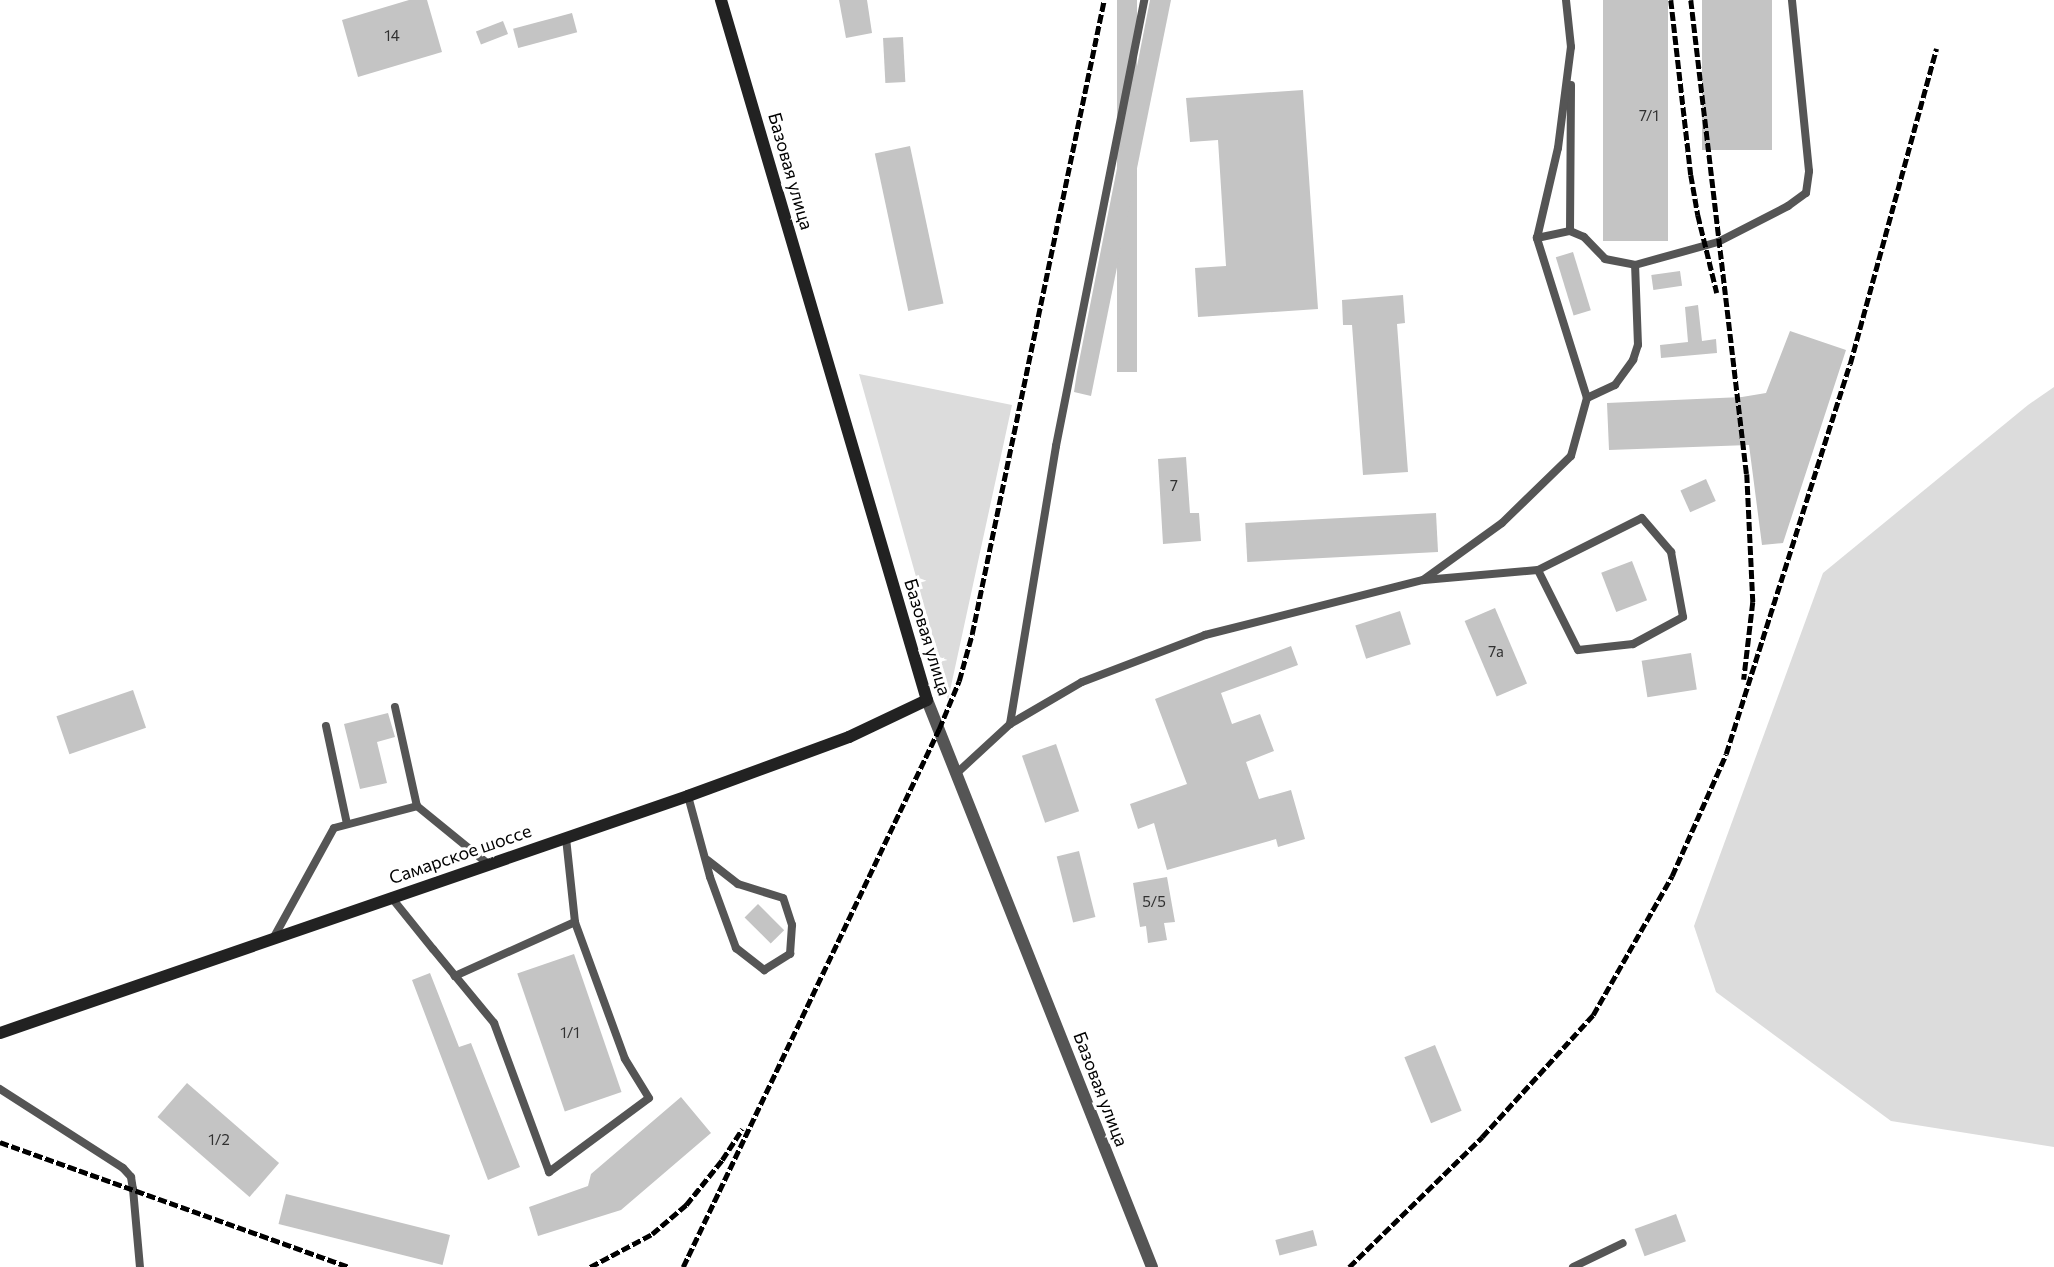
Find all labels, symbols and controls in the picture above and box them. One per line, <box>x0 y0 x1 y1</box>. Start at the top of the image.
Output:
house number: 14 <box>384 27 400 45</box>
house number: 7/1 <box>1639 107 1659 125</box>
street label: Базовая улица <box>764 110 818 232</box>
house number: 7 <box>1170 477 1178 495</box>
street label: Базовая улица <box>900 576 956 698</box>
house number: 7а <box>1488 643 1504 661</box>
street label: Самарское шоссе <box>386 820 534 888</box>
house number: 5/5 <box>1142 893 1166 911</box>
house number: 1/1 <box>560 1024 580 1042</box>
street label: Базовая улица <box>1069 1029 1133 1149</box>
house number: 1/2 <box>208 1131 230 1149</box>

